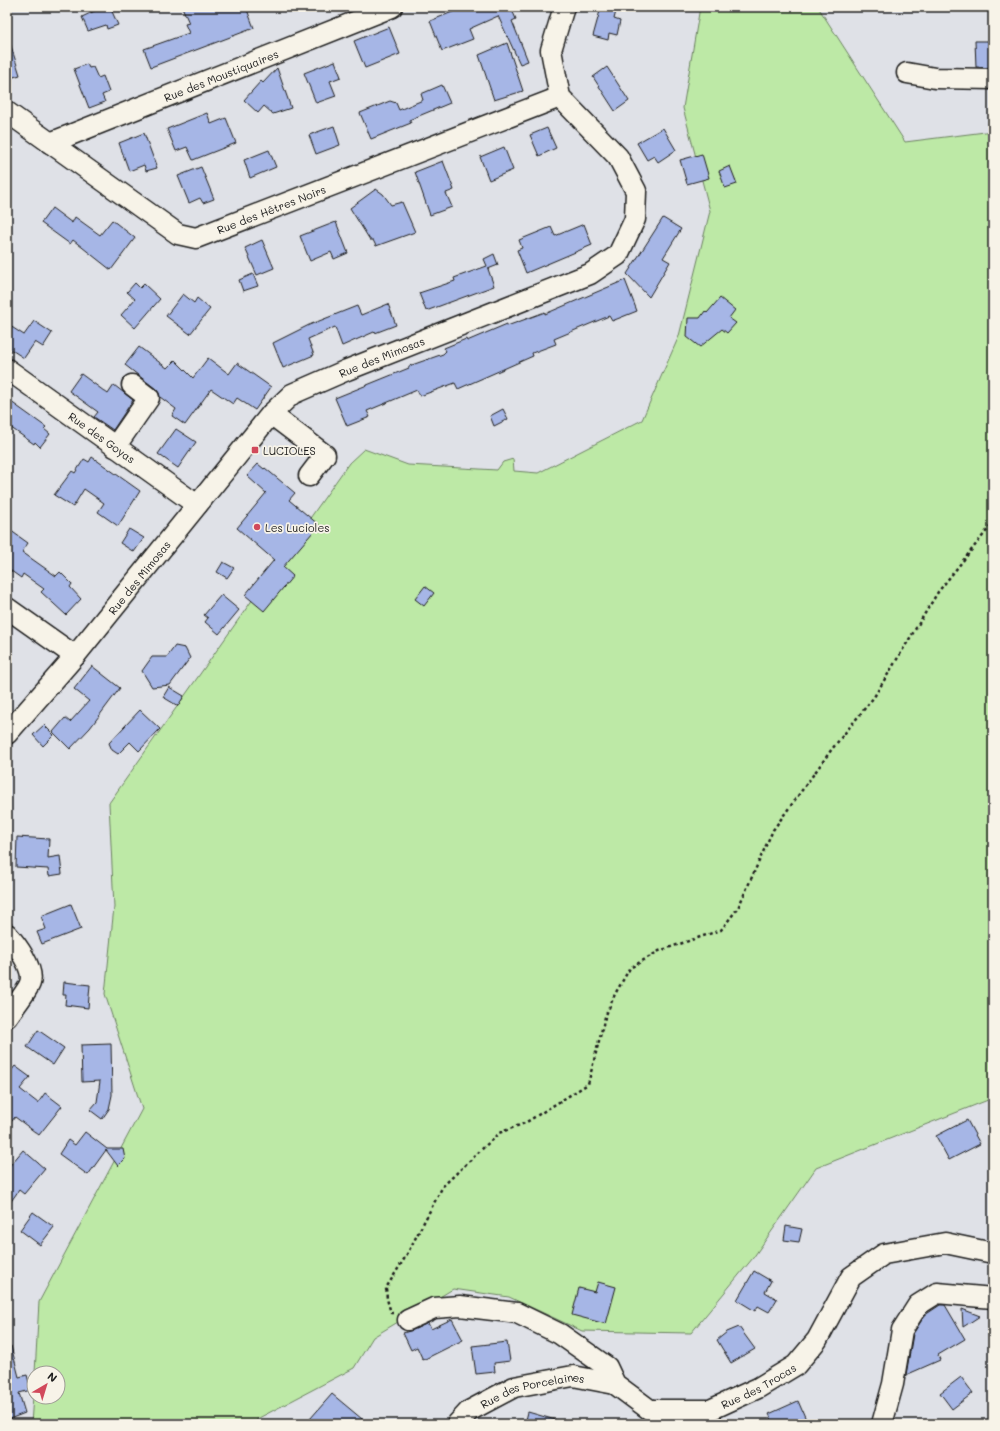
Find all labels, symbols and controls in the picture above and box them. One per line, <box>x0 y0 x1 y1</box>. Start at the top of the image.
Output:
street label: Rue des Moustiquaires <box>161 45 280 105</box>
street label: Rue des Hêtres Noirs <box>214 181 328 237</box>
street label: Rue des Mimosas <box>336 333 427 380</box>
street label: Rue des Goyas <box>66 408 139 466</box>
place label: LUCIOLES <box>263 443 316 458</box>
marker: LUCIOLES <box>250 445 260 455</box>
place label: Les Lucioles <box>265 520 330 535</box>
marker: Les Lucioles <box>252 522 262 532</box>
street label: Rue des Mimosas <box>104 537 173 617</box>
street label: Rue des Trocas <box>718 1359 799 1412</box>
north arrow <box>26 1365 66 1405</box>
text: N <box>45 1368 60 1385</box>
street label: Rue des Porcelaines <box>477 1369 586 1411</box>

